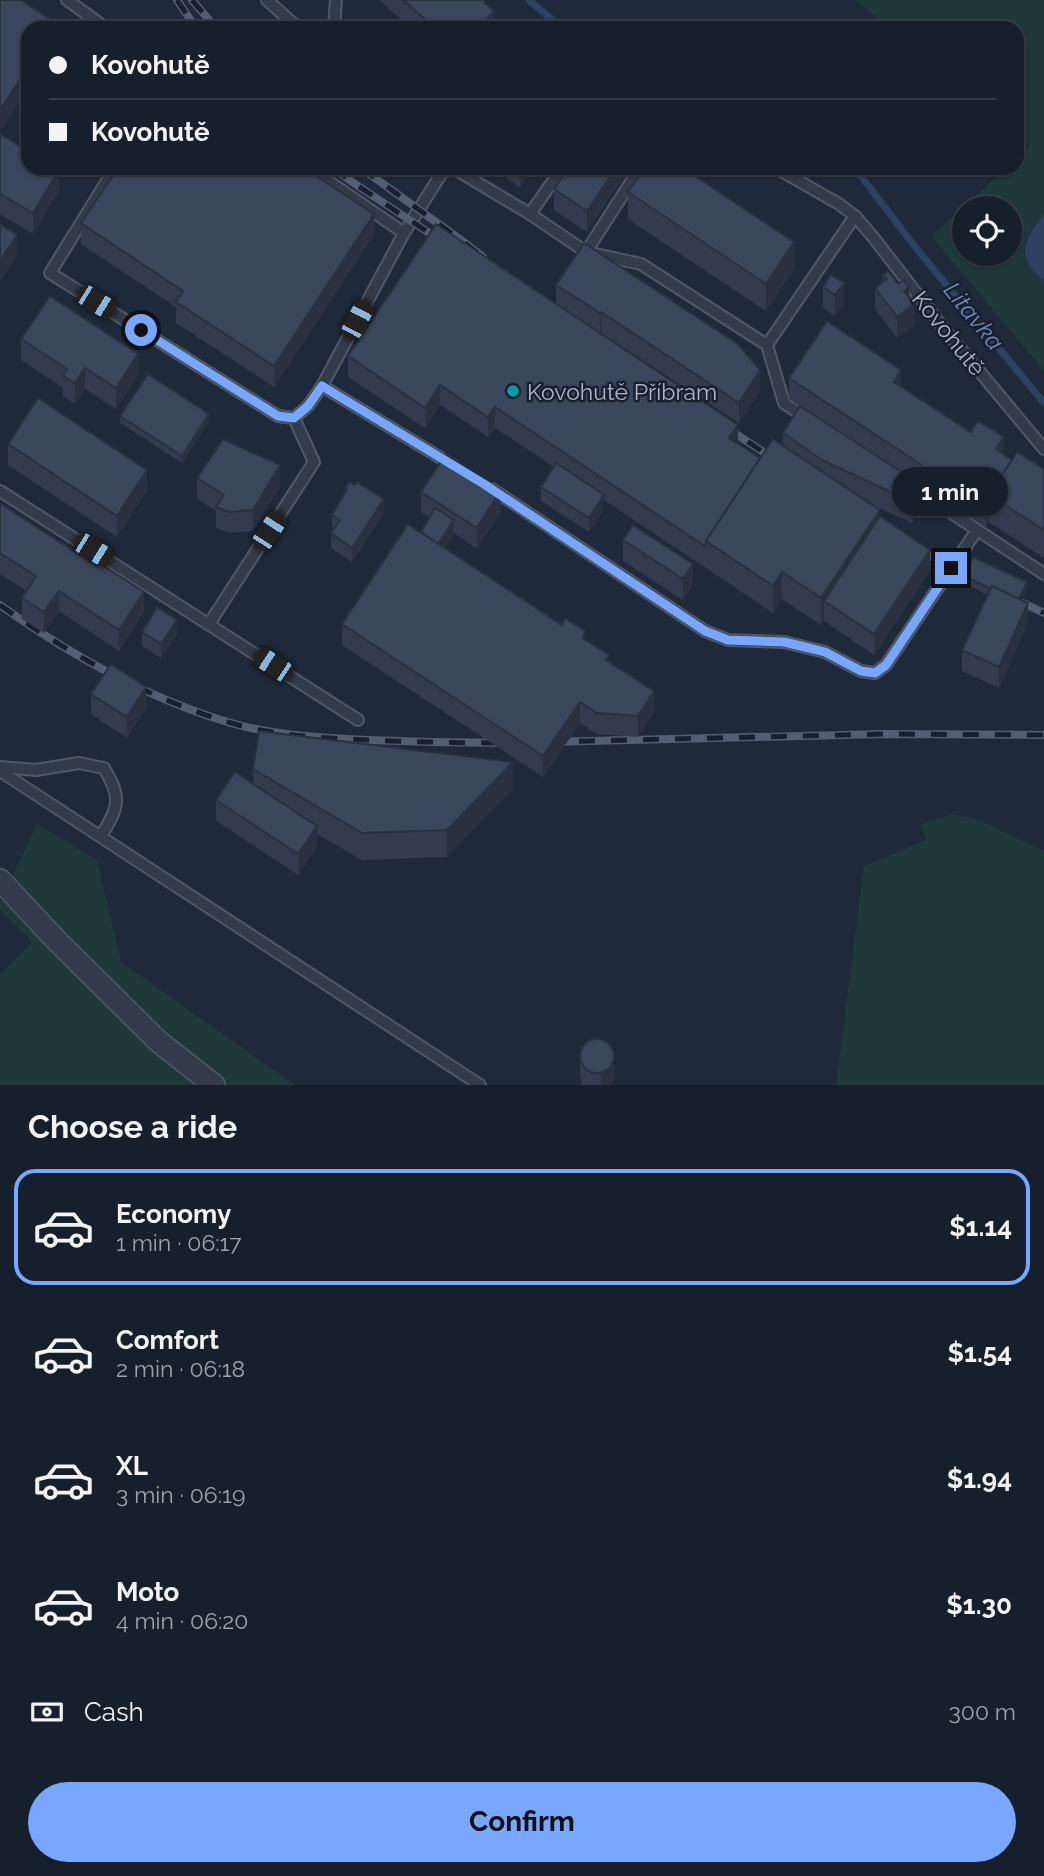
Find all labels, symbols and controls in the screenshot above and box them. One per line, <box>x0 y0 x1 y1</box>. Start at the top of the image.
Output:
text: Kovohutě <box>91 50 210 80</box>
text: Kovohutě <box>91 117 210 147</box>
map controls <box>952 196 1022 266</box>
button: locate <box>952 196 1022 266</box>
water label: Litavka <box>938 276 1010 356</box>
car <box>73 282 120 322</box>
street label: Kovohutě <box>907 285 991 381</box>
car <box>338 297 377 343</box>
route start <box>125 314 157 346</box>
place label: Kovohutě Příbram <box>527 378 717 405</box>
marker: Kovohutě Příbram <box>505 383 521 399</box>
callout: 1 min <box>893 466 1009 516</box>
text: 1 min <box>921 478 979 505</box>
car <box>249 508 290 554</box>
car <box>70 530 117 570</box>
route end <box>935 552 967 584</box>
car <box>250 645 297 685</box>
text: Choose a ride <box>28 1108 237 1145</box>
icon: car <box>32 1196 95 1259</box>
text: Economy <box>116 1199 231 1229</box>
text: $1.14 <box>949 1212 1012 1242</box>
text: 1 min · 06:17 <box>116 1229 242 1256</box>
icon: car <box>32 1322 95 1385</box>
text: Comfort <box>116 1325 219 1355</box>
text: $1.54 <box>948 1338 1012 1368</box>
text: 2 min · 06:18 <box>116 1355 245 1382</box>
icon: car <box>32 1448 95 1511</box>
text: XL <box>116 1451 148 1481</box>
text: $1.94 <box>947 1464 1012 1494</box>
text: 3 min · 06:19 <box>116 1481 245 1508</box>
icon: car <box>32 1574 95 1637</box>
text: Moto <box>116 1577 179 1607</box>
text: $1.30 <box>946 1590 1012 1620</box>
text: 4 min · 06:20 <box>116 1607 248 1634</box>
icon: cash <box>28 1693 66 1731</box>
text: Cash <box>84 1697 144 1727</box>
text: 300 m <box>949 1698 1016 1725</box>
button: Confirm <box>28 1782 1016 1862</box>

